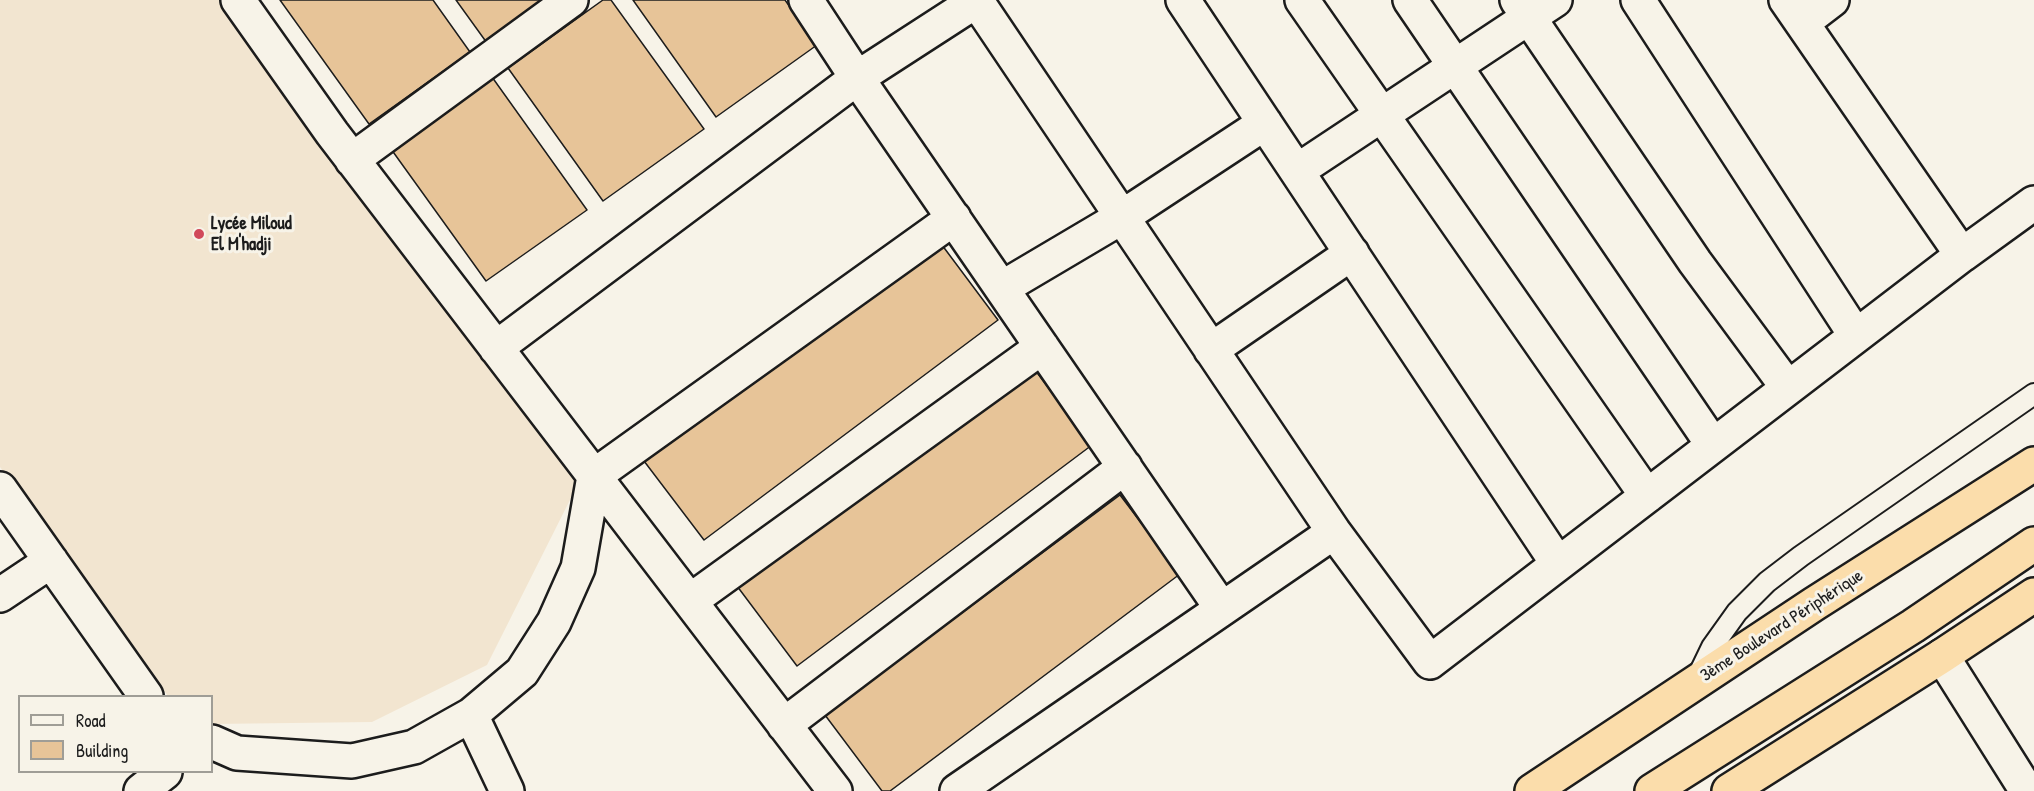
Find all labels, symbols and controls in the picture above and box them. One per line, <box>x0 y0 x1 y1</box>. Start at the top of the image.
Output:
place label: Lycée Miloud El M'hadji <box>211 213 292 256</box>
marker: Lycée Miloud El M'hadji <box>192 227 206 241</box>
street label: 3ème Boulevard Périphérique <box>1697 565 1867 687</box>
legend <box>18 695 213 773</box>
text: Road <box>76 708 106 733</box>
text: Building <box>76 738 128 763</box>

